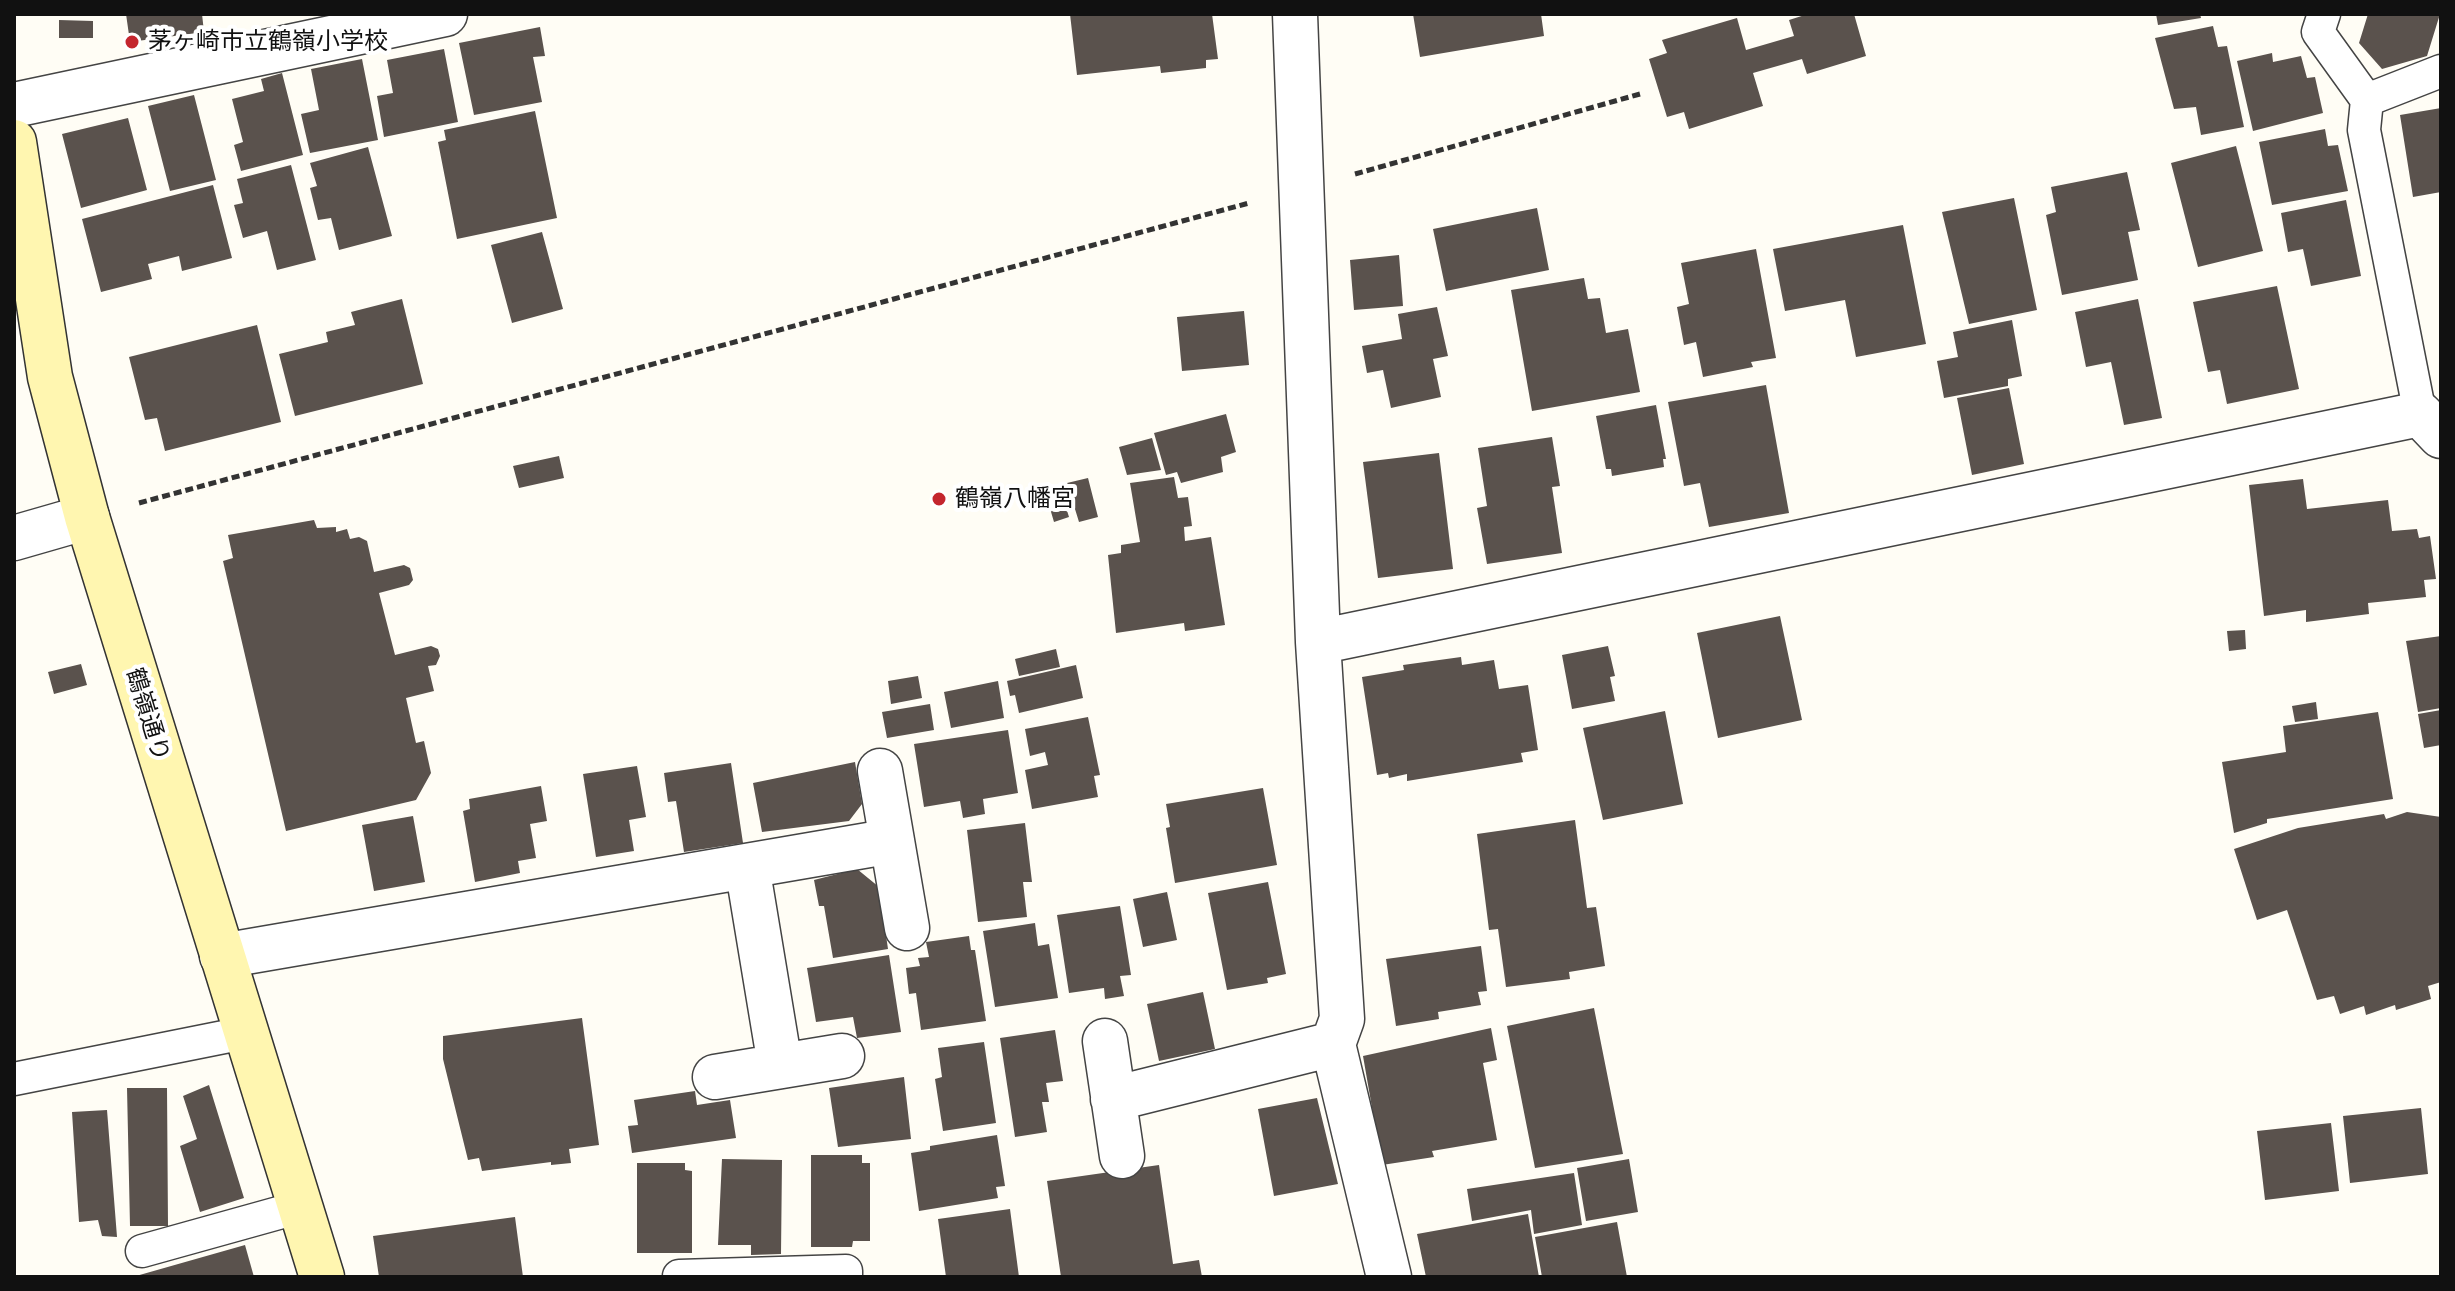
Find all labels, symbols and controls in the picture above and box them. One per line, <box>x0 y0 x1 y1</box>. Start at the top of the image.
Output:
place label: 茅ヶ崎市立鶴嶺小学校 <box>148 28 388 56</box>
marker: 茅ヶ崎市立鶴嶺小学校 <box>123 33 141 51</box>
place label: 鶴嶺八幡宮 <box>955 485 1075 513</box>
marker: 鶴嶺八幡宮 <box>930 490 948 508</box>
street label: 鶴嶺通り <box>119 665 175 765</box>

